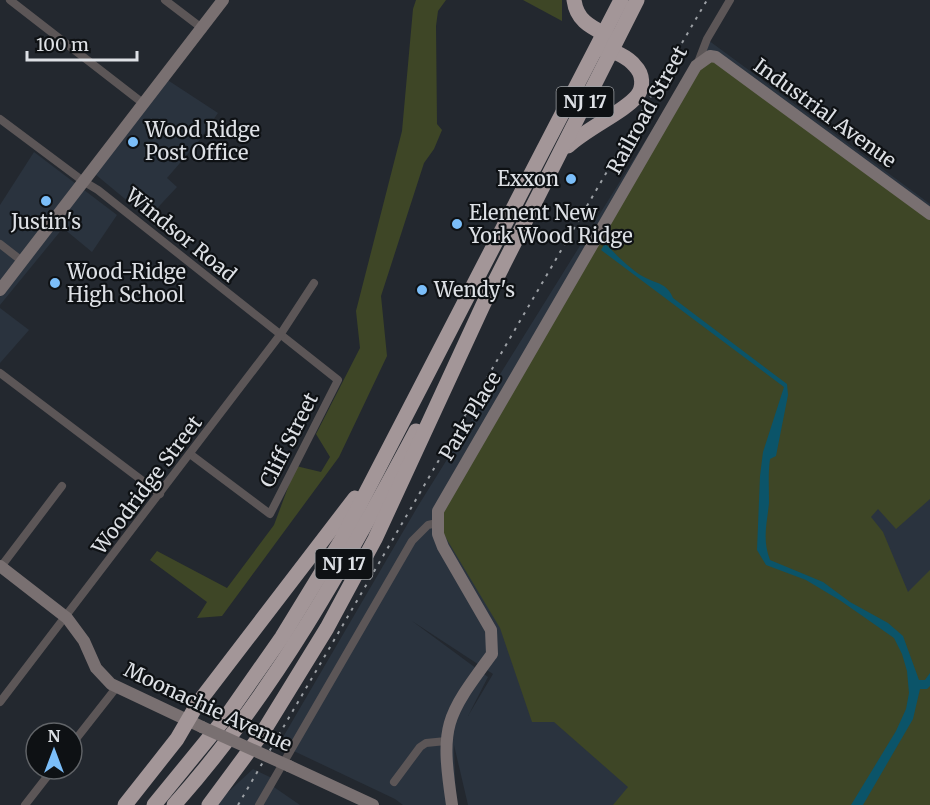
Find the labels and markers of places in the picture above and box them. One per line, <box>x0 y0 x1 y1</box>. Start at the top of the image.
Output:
place label: Wood Ridge Post Office <box>144 117 260 165</box>
marker: Wood Ridge Post Office <box>126 135 140 149</box>
place label: Exxon <box>497 166 559 191</box>
marker: Exxon <box>564 172 578 186</box>
marker: Justin's <box>39 194 53 208</box>
place label: Element New York Wood Ridge <box>468 200 633 248</box>
place label: Justin's <box>10 209 81 234</box>
marker: Element New York Wood Ridge <box>450 217 464 231</box>
place label: Wood-Ridge High School <box>66 259 186 307</box>
marker: Wood-Ridge High School <box>48 276 62 290</box>
place label: Wendy's <box>433 277 515 302</box>
marker: Wendy's <box>415 283 429 297</box>

